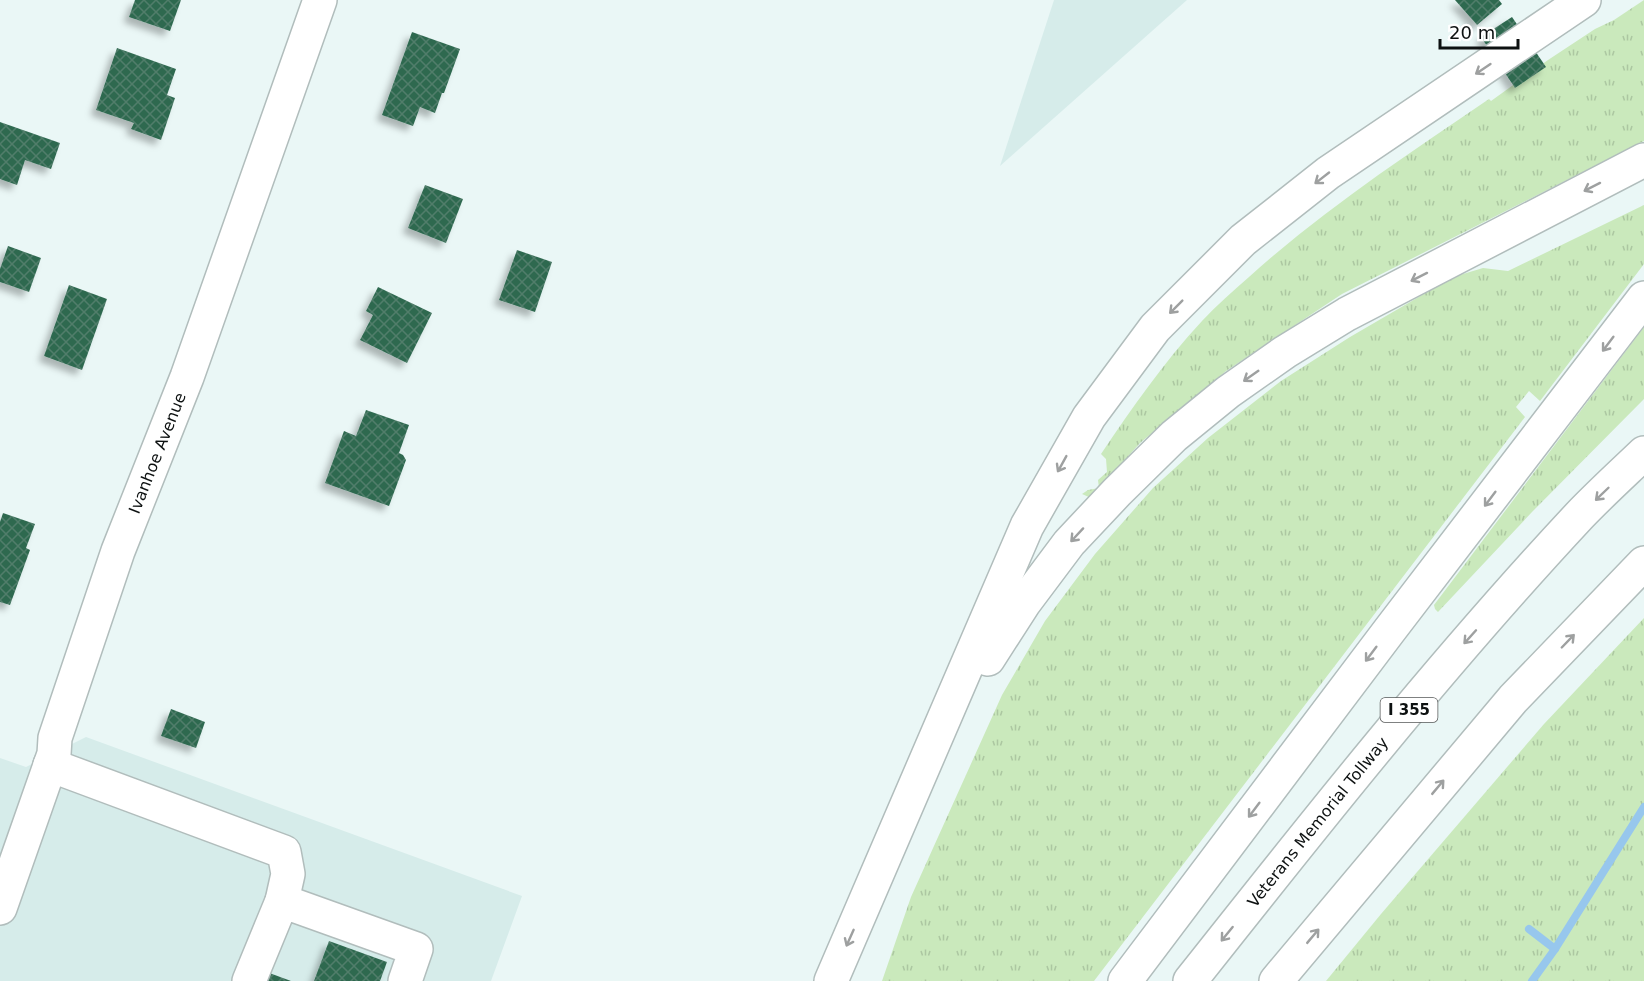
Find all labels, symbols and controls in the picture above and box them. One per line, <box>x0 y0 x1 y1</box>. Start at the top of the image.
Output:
scale bar <box>1440 12 1518 50</box>
text: 20 m <box>1449 22 1495 43</box>
one-way arrow <box>1475 62 1492 75</box>
one-way arrow <box>1314 171 1330 184</box>
one-way arrow <box>1584 181 1601 193</box>
one-way arrow <box>1410 271 1428 283</box>
one-way arrow <box>1169 299 1183 314</box>
one-way arrow <box>1602 336 1615 352</box>
one-way arrow <box>1244 370 1260 382</box>
street label: Ivanhoe Avenue <box>125 390 190 516</box>
one-way arrow <box>1056 455 1068 472</box>
one-way arrow <box>1595 486 1610 501</box>
one-way arrow <box>1483 491 1496 507</box>
one-way arrow <box>1070 527 1084 542</box>
one-way arrow <box>1463 629 1477 644</box>
one-way arrow <box>1561 634 1576 649</box>
one-way arrow <box>1365 646 1378 662</box>
road number: I 355 <box>1380 698 1438 722</box>
street label: Veterans Memorial Tollway <box>1243 733 1392 911</box>
one-way arrow <box>1432 779 1445 795</box>
one-way arrow <box>1248 802 1261 818</box>
one-way arrow <box>1220 926 1233 942</box>
one-way arrow <box>844 928 856 946</box>
one-way arrow <box>1306 929 1320 944</box>

